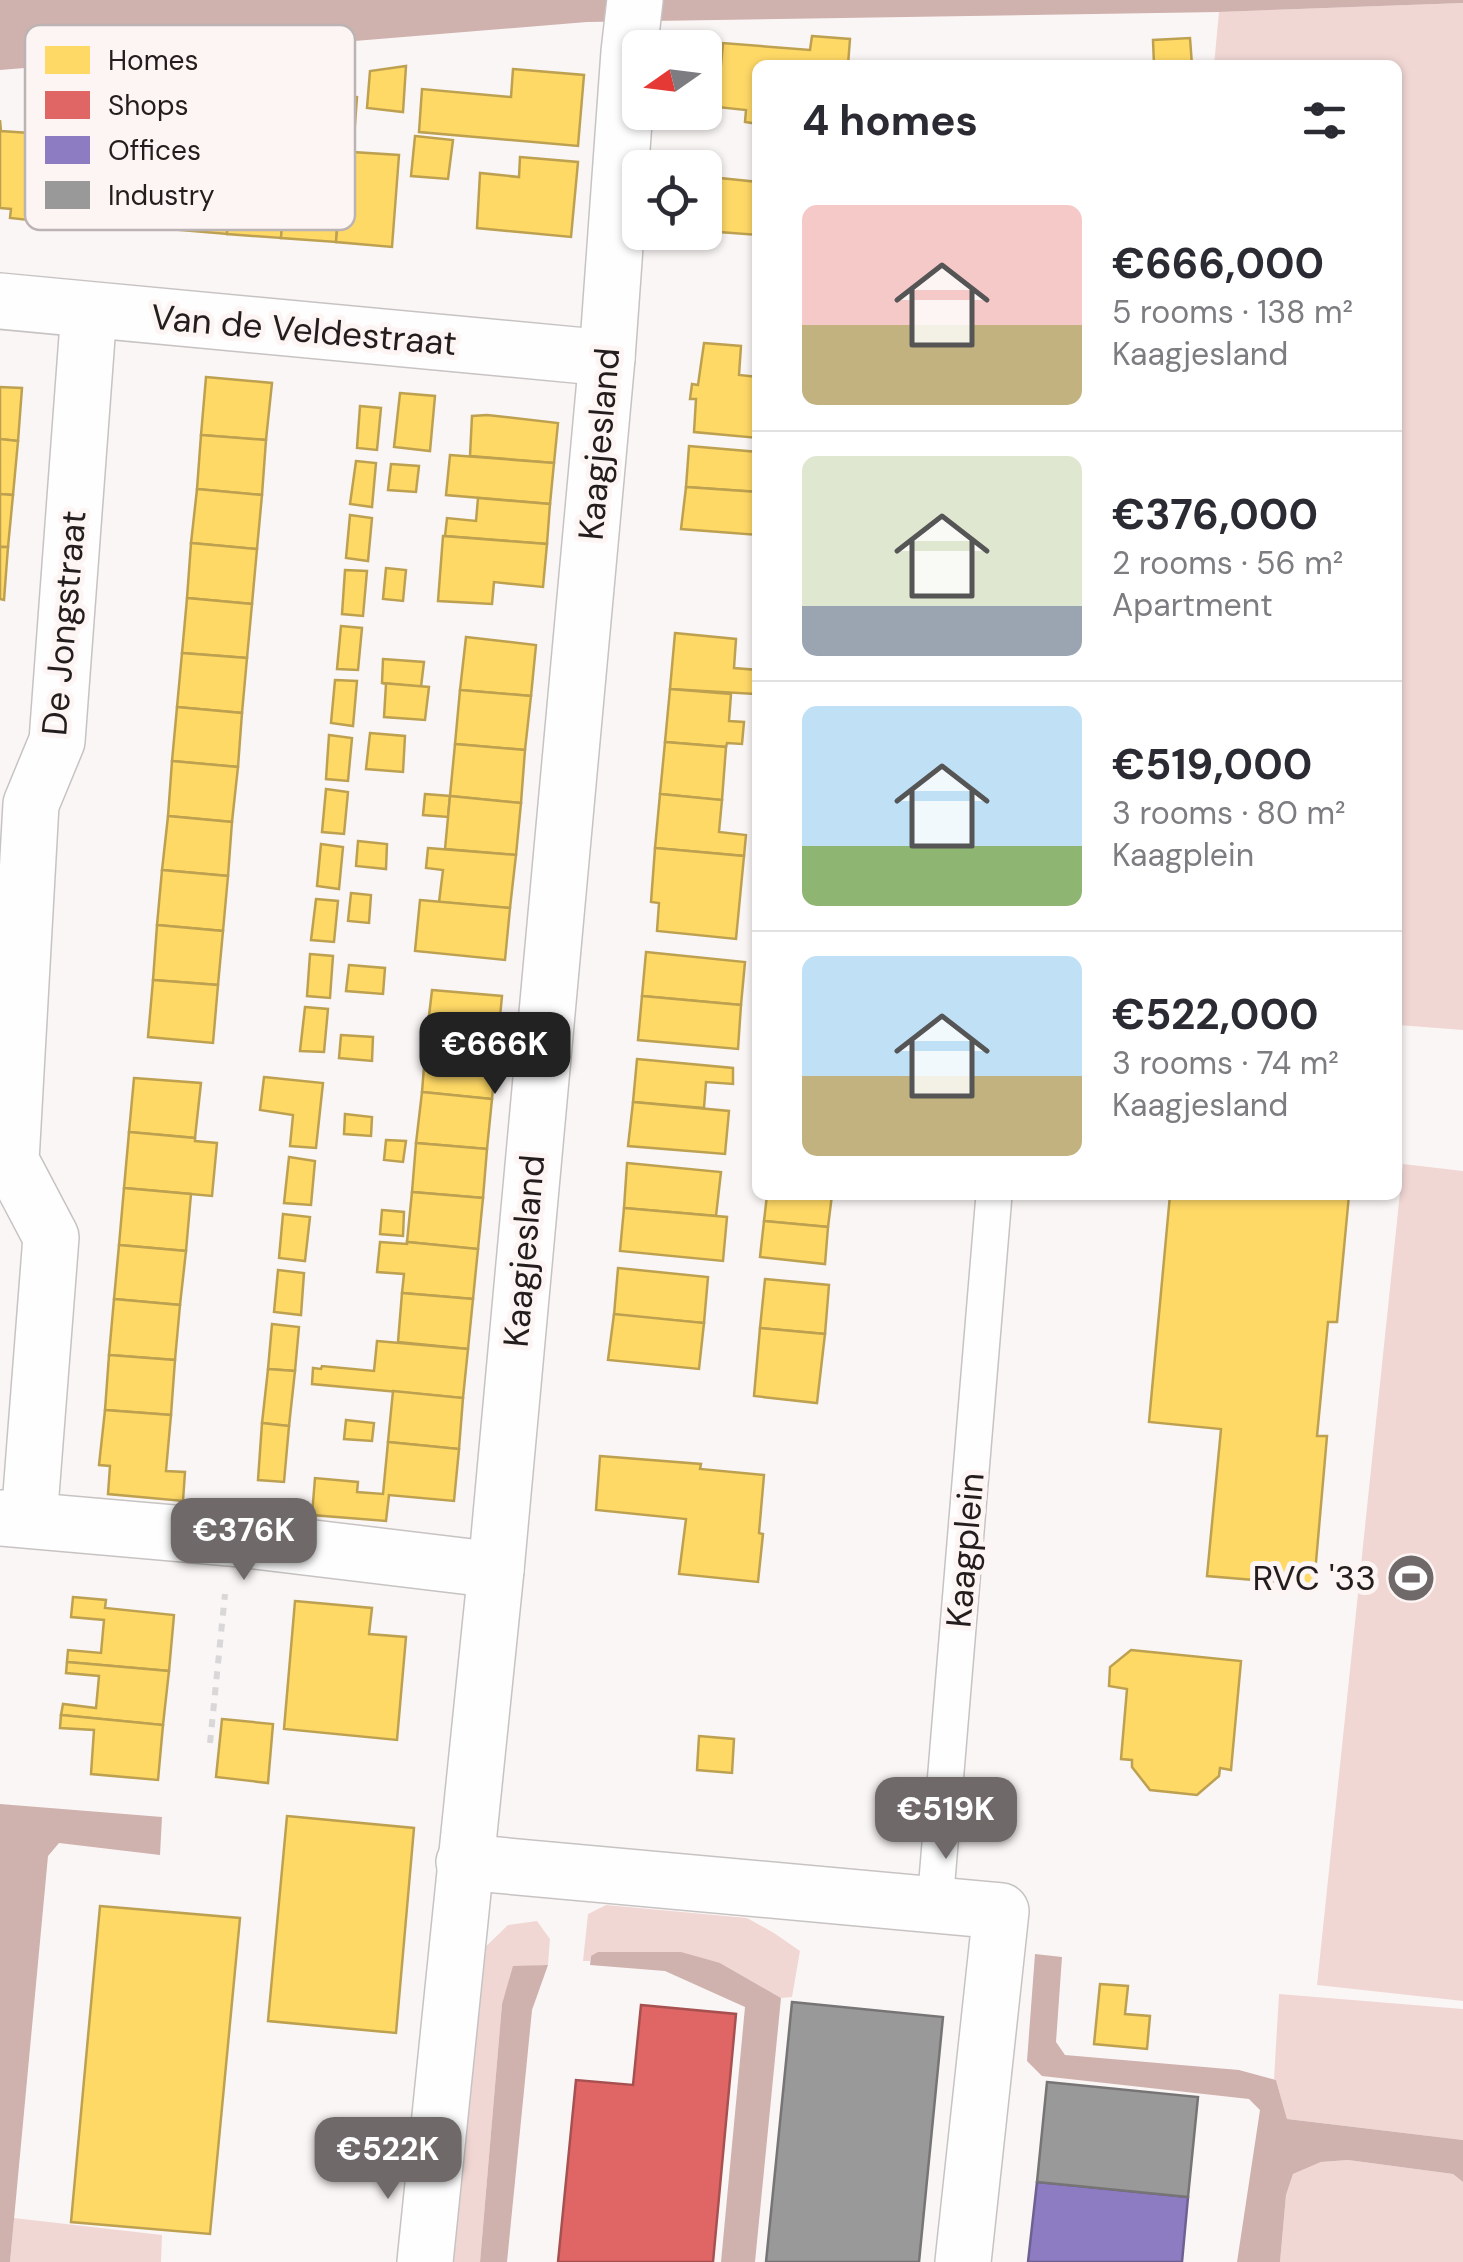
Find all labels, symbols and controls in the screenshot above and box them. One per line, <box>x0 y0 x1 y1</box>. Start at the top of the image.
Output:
legend <box>25 25 355 230</box>
north arrow <box>622 30 722 130</box>
map controls <box>622 30 722 250</box>
text: Homes <box>108 42 199 79</box>
text: Shops <box>108 87 189 124</box>
text: 4 homes <box>802 93 978 148</box>
icon: filters <box>1297 93 1352 148</box>
text: Offices <box>108 132 201 169</box>
button: locate <box>622 150 722 250</box>
text: Industry <box>108 177 215 214</box>
text: €666,000 <box>1112 236 1324 291</box>
icon: home <box>882 245 1002 365</box>
text: 5 rooms · 138 m² <box>1112 291 1353 333</box>
street label: Van de Veldestraat <box>149 294 459 366</box>
text: Kaagjesland <box>1112 333 1288 375</box>
street label: Kaagjesland <box>568 346 630 542</box>
text: €376,000 <box>1112 487 1318 542</box>
icon: home <box>882 496 1002 616</box>
street label: De Jongstraat <box>31 508 97 738</box>
text: 2 rooms · 56 m² <box>1112 542 1343 584</box>
text: Apartment <box>1112 584 1273 626</box>
text: €519,000 <box>1112 737 1312 792</box>
icon: home <box>882 746 1002 866</box>
text: 3 rooms · 80 m² <box>1112 792 1345 834</box>
text: Kaagplein <box>1112 834 1254 876</box>
text: €522,000 <box>1112 987 1319 1042</box>
icon: home <box>882 996 1002 1116</box>
pin: €666K <box>425 1012 565 1097</box>
text: €666K <box>441 1023 549 1065</box>
text: 3 rooms · 74 m² <box>1112 1042 1339 1084</box>
text: Kaagjesland <box>1112 1084 1288 1126</box>
street label: Kaagjesland <box>493 1153 555 1349</box>
street label: Kaagplein <box>935 1471 995 1629</box>
pin: €376K <box>174 1498 314 1583</box>
text: €376K <box>193 1509 295 1551</box>
sports icon: RVC '33 <box>1385 1552 1437 1604</box>
place label: RVC '33 <box>1252 1555 1376 1601</box>
pin: €519K <box>876 1777 1016 1862</box>
text: €519K <box>897 1788 995 1830</box>
pin: €522K <box>318 2117 458 2202</box>
text: €522K <box>337 2128 439 2170</box>

